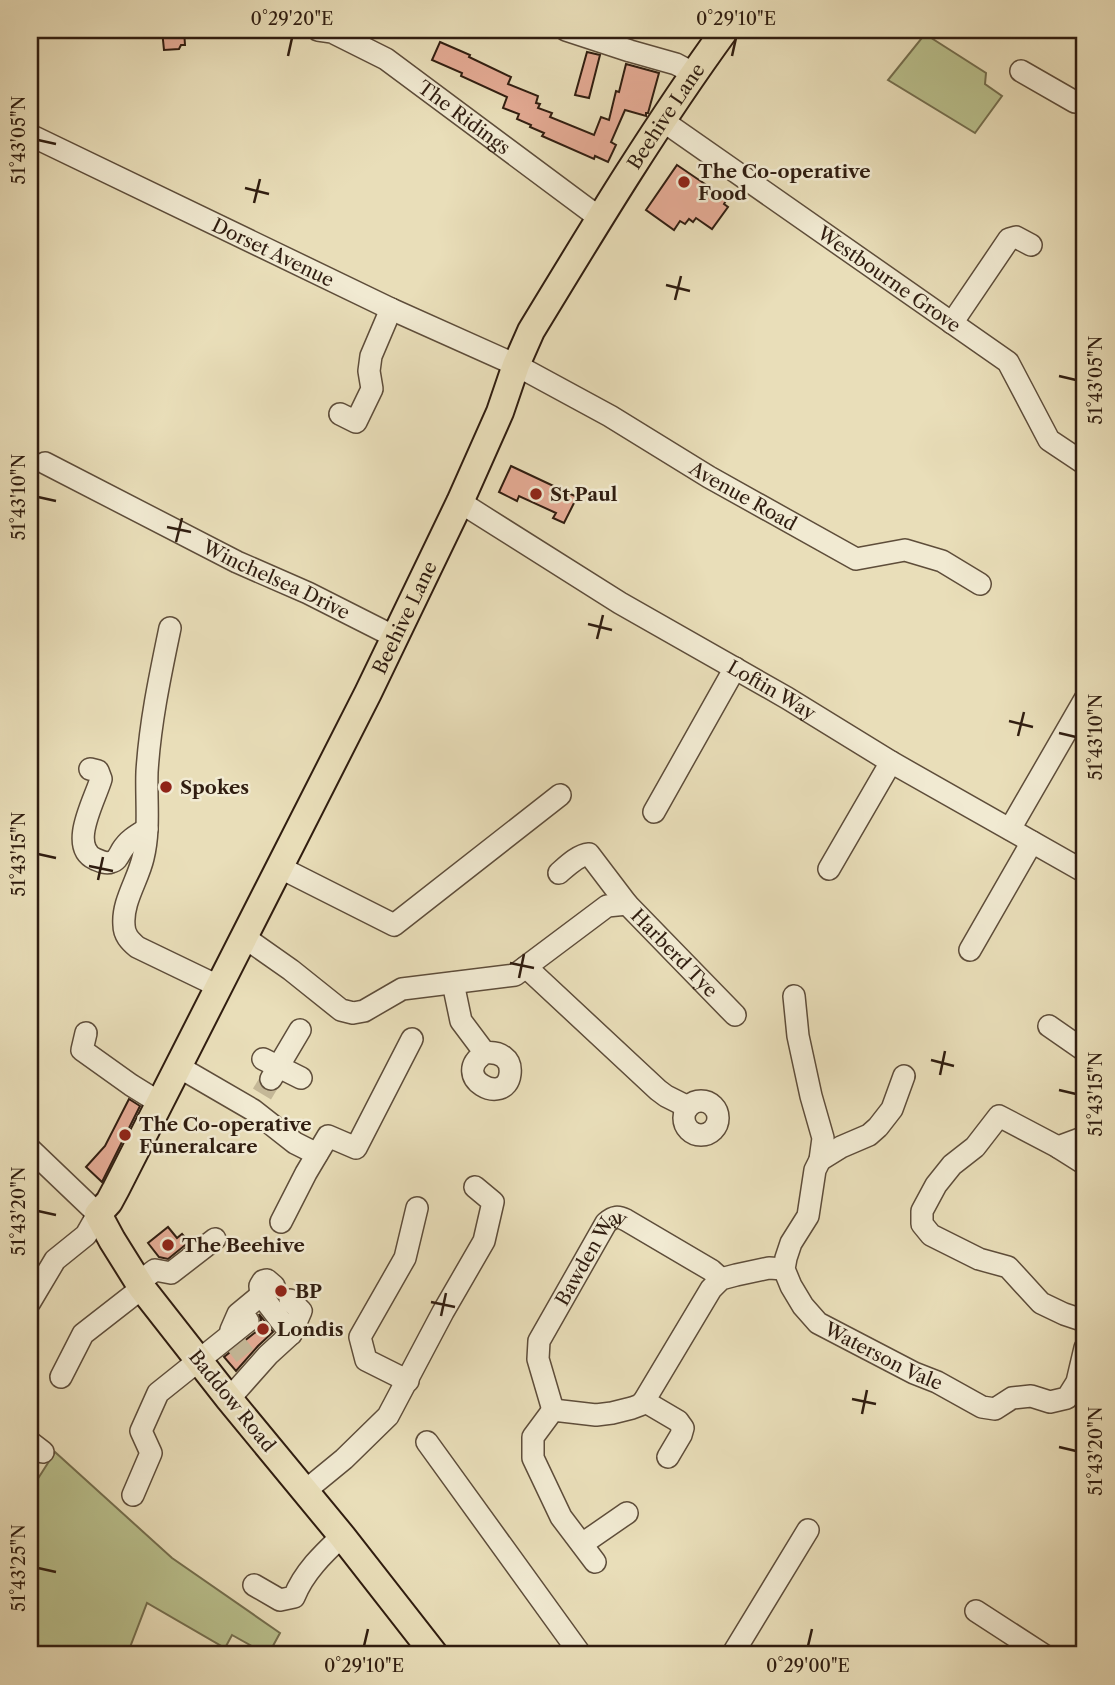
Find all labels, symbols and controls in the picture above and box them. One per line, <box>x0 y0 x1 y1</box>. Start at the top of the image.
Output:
text: 0°29'20"E <box>251 8 334 30</box>
text: 0°29'10"E <box>696 8 776 30</box>
street label: Beehive Lane <box>622 59 709 174</box>
street label: The Ridings <box>414 75 515 159</box>
text: 51°43'05"N <box>8 95 30 184</box>
place label: The Co-operative Food <box>698 160 871 205</box>
marker: The Co-operative Food <box>676 174 692 190</box>
street label: Dorset Avenue <box>209 213 338 291</box>
street label: Westbourne Grove <box>812 220 965 337</box>
text: 51°43'05"N <box>1085 335 1107 424</box>
text: 51°43'10"N <box>8 454 30 540</box>
street label: Avenue Road <box>684 456 801 535</box>
place label: St Paul <box>550 483 618 506</box>
marker: St Paul <box>528 486 544 502</box>
street label: Winchelsea Drive <box>198 534 354 624</box>
street label: Beehive Lane <box>367 557 441 678</box>
street label: Loftin Way <box>723 655 821 725</box>
text: 51°43'10"N <box>1085 694 1107 780</box>
place label: Spokes <box>180 776 249 799</box>
marker: Spokes <box>158 779 174 795</box>
text: 51°43'15"N <box>8 811 30 896</box>
street label: Harberd Tye <box>626 904 723 1002</box>
text: 51°43'15"N <box>1085 1051 1107 1136</box>
place label: The Co-operative Funeralcare <box>139 1113 312 1158</box>
marker: The Co-operative Funeralcare <box>117 1127 133 1143</box>
text: 51°43'20"N <box>8 1166 30 1256</box>
street label: Bawden Way <box>550 1205 631 1309</box>
place label: The Beehive <box>182 1234 305 1257</box>
marker: The Beehive <box>160 1237 176 1253</box>
place label: BP <box>295 1280 322 1303</box>
marker: BP <box>273 1283 289 1299</box>
street label: Waterson Vale <box>820 1317 946 1395</box>
place label: Londis <box>277 1318 344 1341</box>
marker: Londis <box>255 1321 271 1337</box>
street label: Baddow Road <box>184 1345 280 1457</box>
text: 51°43'20"N <box>1085 1406 1107 1496</box>
text: 51°43'25"N <box>8 1524 30 1612</box>
text: 0°29'10"E <box>324 1655 404 1677</box>
text: 0°29'00"E <box>766 1655 850 1677</box>

